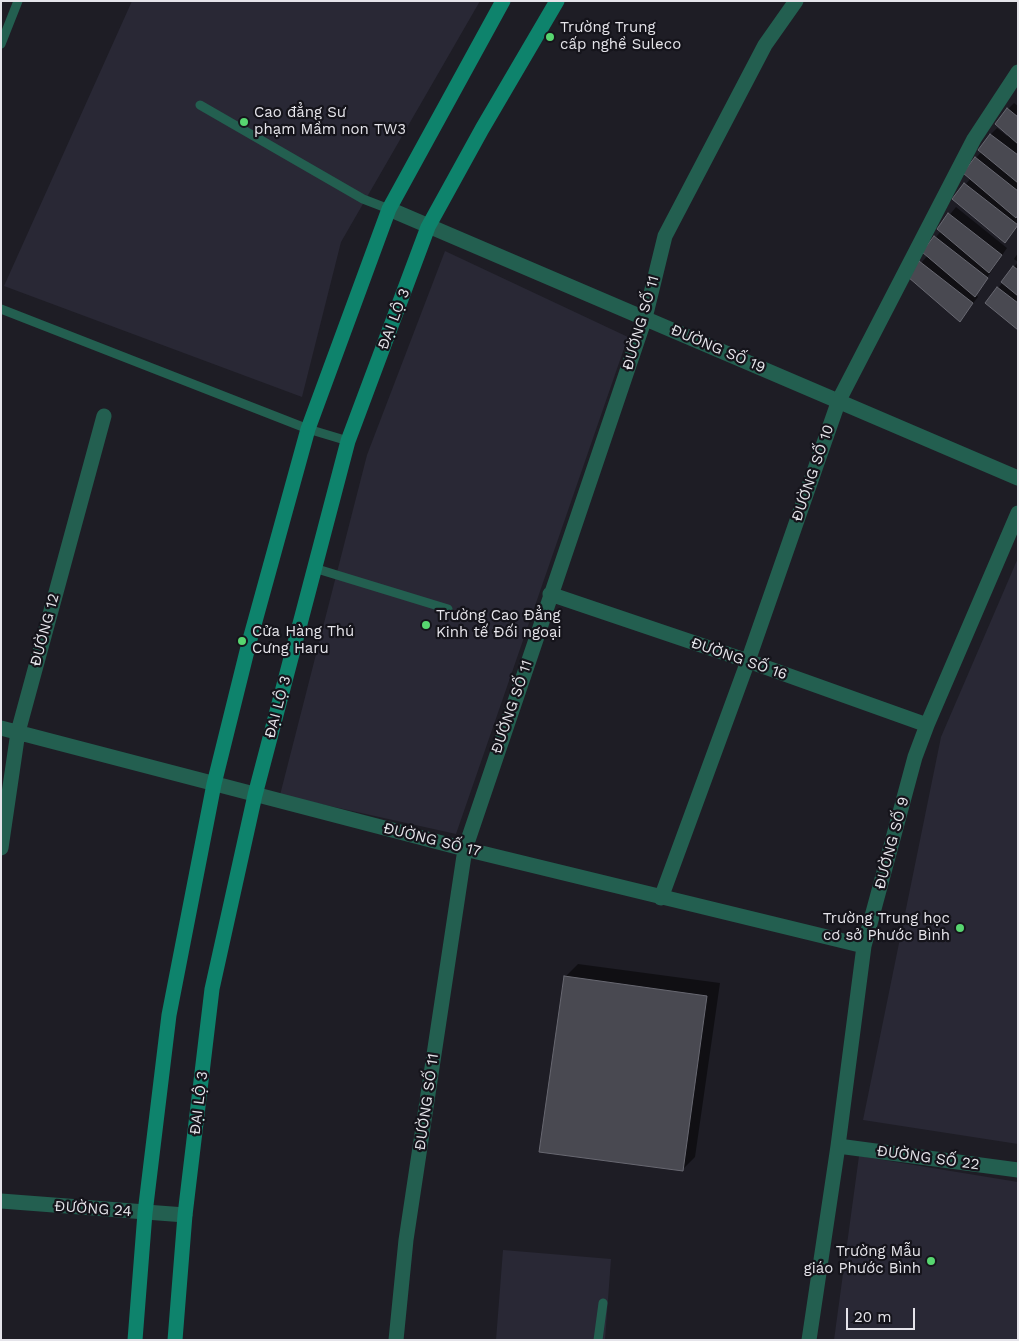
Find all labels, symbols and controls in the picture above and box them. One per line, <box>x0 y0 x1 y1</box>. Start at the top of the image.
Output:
place label: Trường Trung cấp nghề Suleco <box>560 19 681 54</box>
marker: Trường Trung cấp nghề Suleco <box>544 31 556 43</box>
place label: Cao đẳng Sư phạm Mầm non TW3 <box>254 104 406 139</box>
marker: Cao đẳng Sư phạm Mầm non TW3 <box>238 116 250 128</box>
street label: ĐƯỜNG SỐ 11 <box>619 274 663 372</box>
street label: ĐẠI LỘ 3 <box>374 286 414 352</box>
street label: ĐƯỜNG SỐ 19 <box>668 321 768 377</box>
street label: ĐƯỜNG SỐ 10 <box>788 422 838 524</box>
street label: ĐƯỜNG 12 <box>27 592 63 668</box>
place label: Trường Cao Đẳng Kinh tế Đối ngoại <box>436 607 561 642</box>
marker: Trường Cao Đẳng Kinh tế Đối ngoại <box>420 619 432 631</box>
place label: Cửa Hàng Thú Cưng Haru <box>252 623 354 658</box>
street label: ĐƯỜNG SỐ 16 <box>688 634 790 684</box>
marker: Cửa Hàng Thú Cưng Haru <box>236 635 248 647</box>
street label: ĐƯỜNG SỐ 11 <box>488 658 536 756</box>
street label: ĐẠI LỘ 3 <box>261 674 295 740</box>
street label: ĐƯỜNG SỐ 9 <box>871 795 913 891</box>
street label: ĐƯỜNG SỐ 17 <box>381 819 483 861</box>
place label: Trường Trung học cơ sở Phước Bình <box>823 910 950 945</box>
marker: Trường Trung học cơ sở Phước Bình <box>954 922 966 934</box>
street label: ĐƯỜNG SỐ 11 <box>411 1052 443 1152</box>
street label: ĐẠI LỘ 3 <box>186 1070 212 1136</box>
street label: ĐƯỜNG SỐ 22 <box>876 1142 980 1174</box>
street label: ĐƯỜNG 24 <box>54 1197 132 1221</box>
place label: Trường Mẫu giáo Phước Bình <box>804 1243 921 1278</box>
marker: Trường Mẫu giáo Phước Bình <box>925 1255 937 1267</box>
scale bar <box>849 1298 918 1330</box>
text: 20 m <box>854 1308 892 1326</box>

